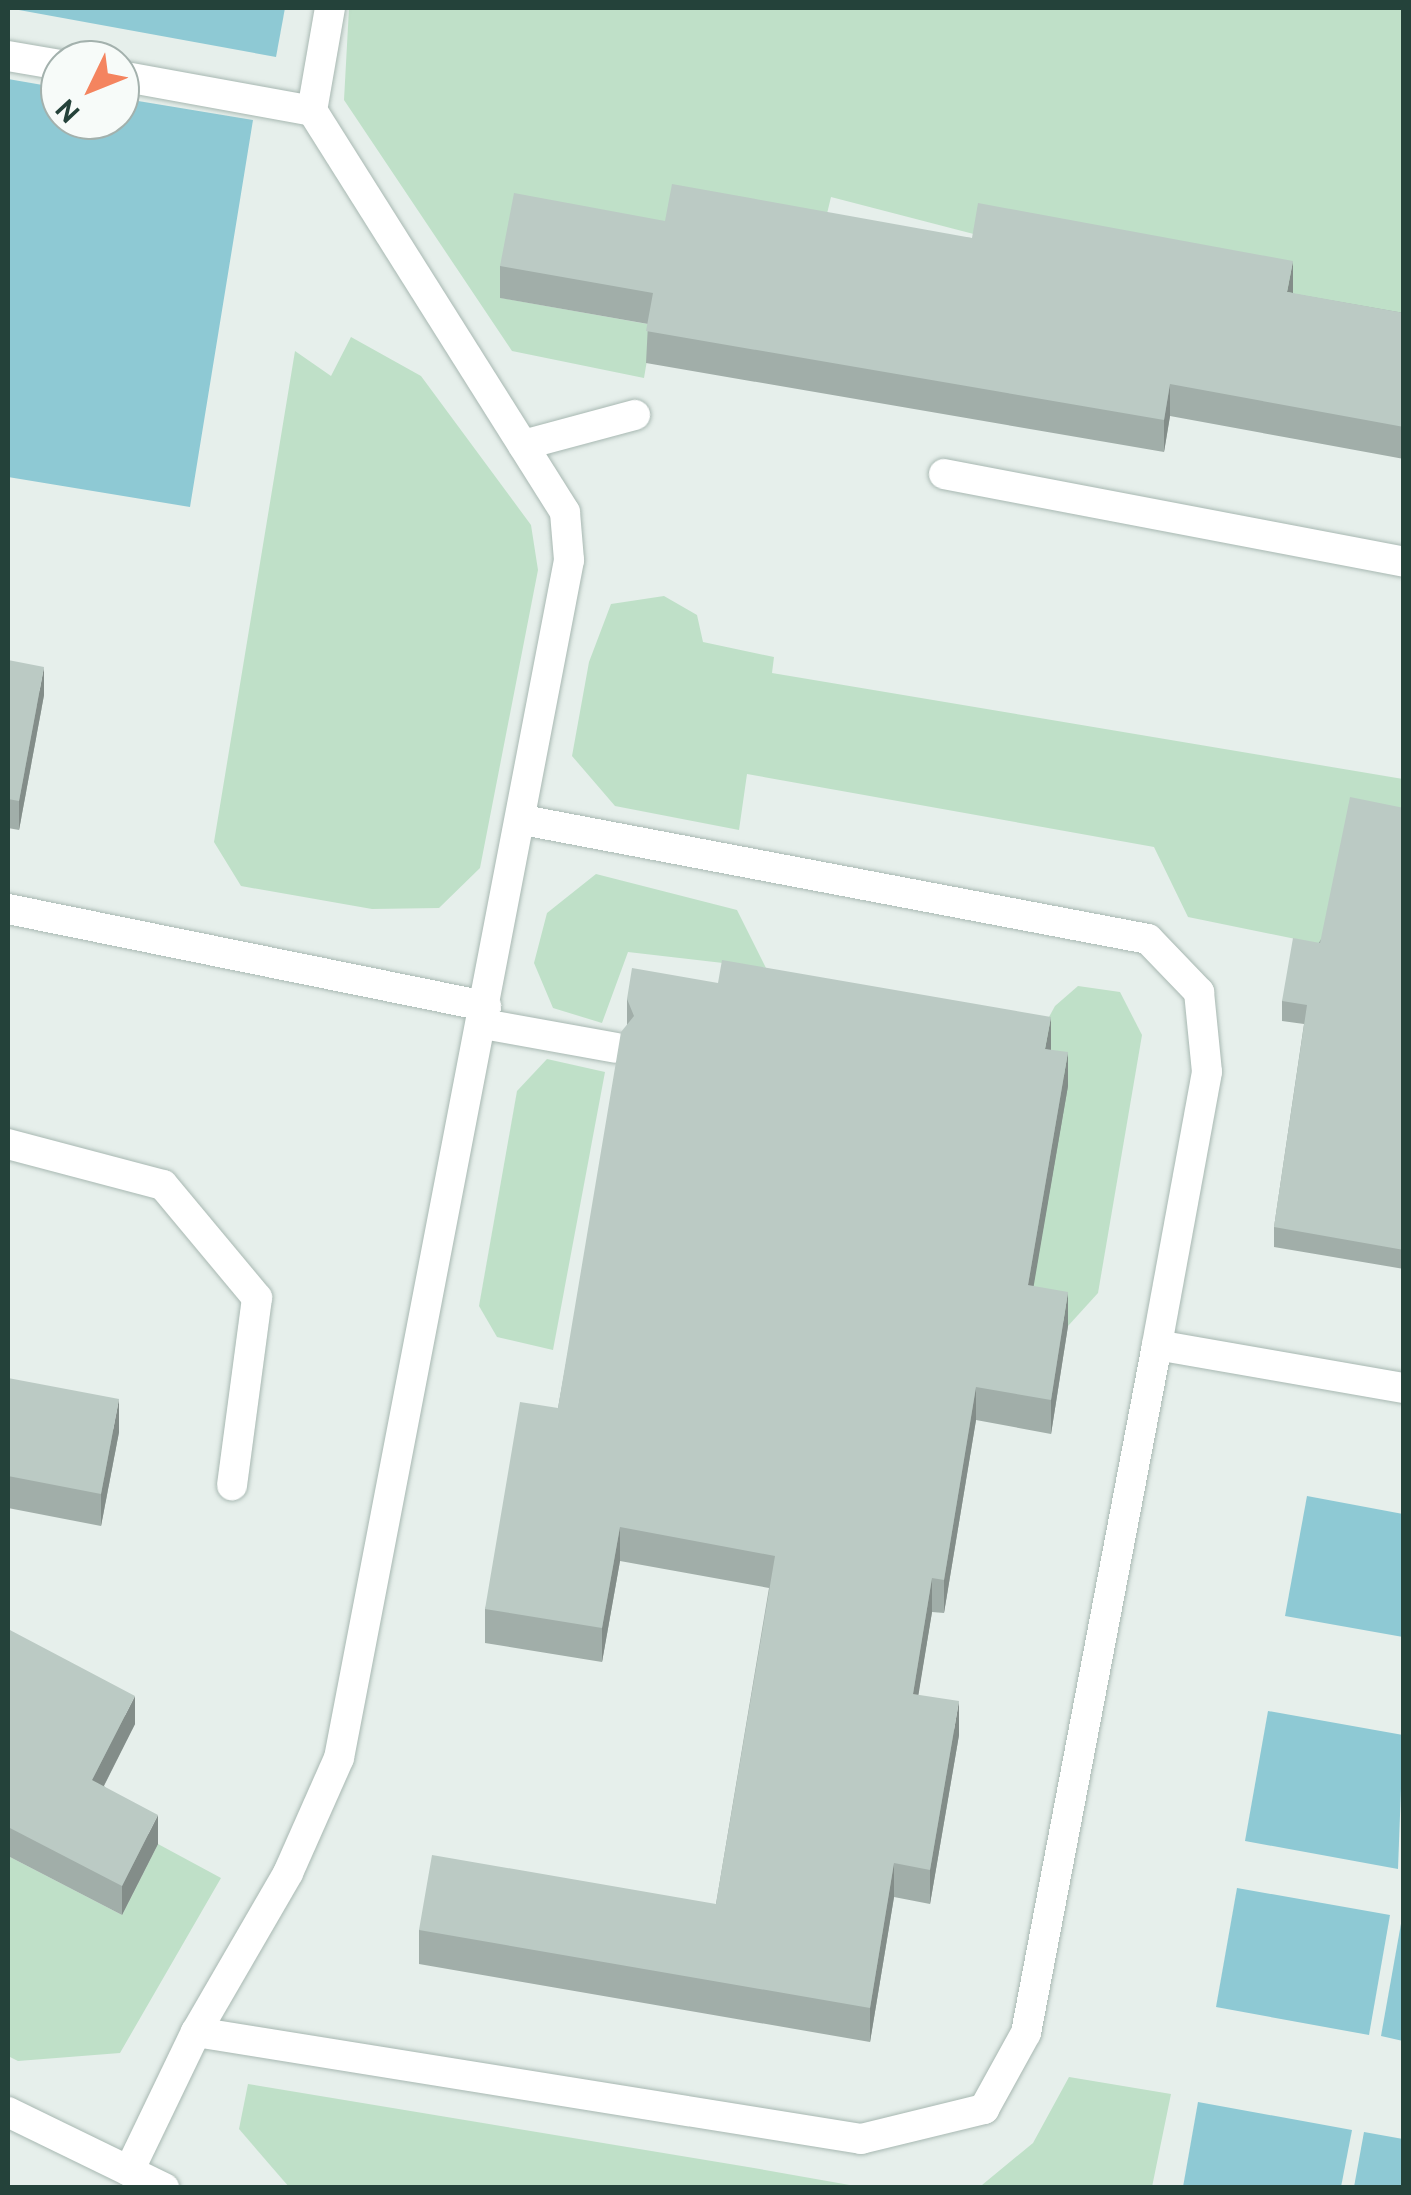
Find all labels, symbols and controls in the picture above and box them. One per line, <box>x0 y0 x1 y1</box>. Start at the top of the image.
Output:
north arrow <box>40 40 140 140</box>
text: N <box>50 89 90 129</box>

